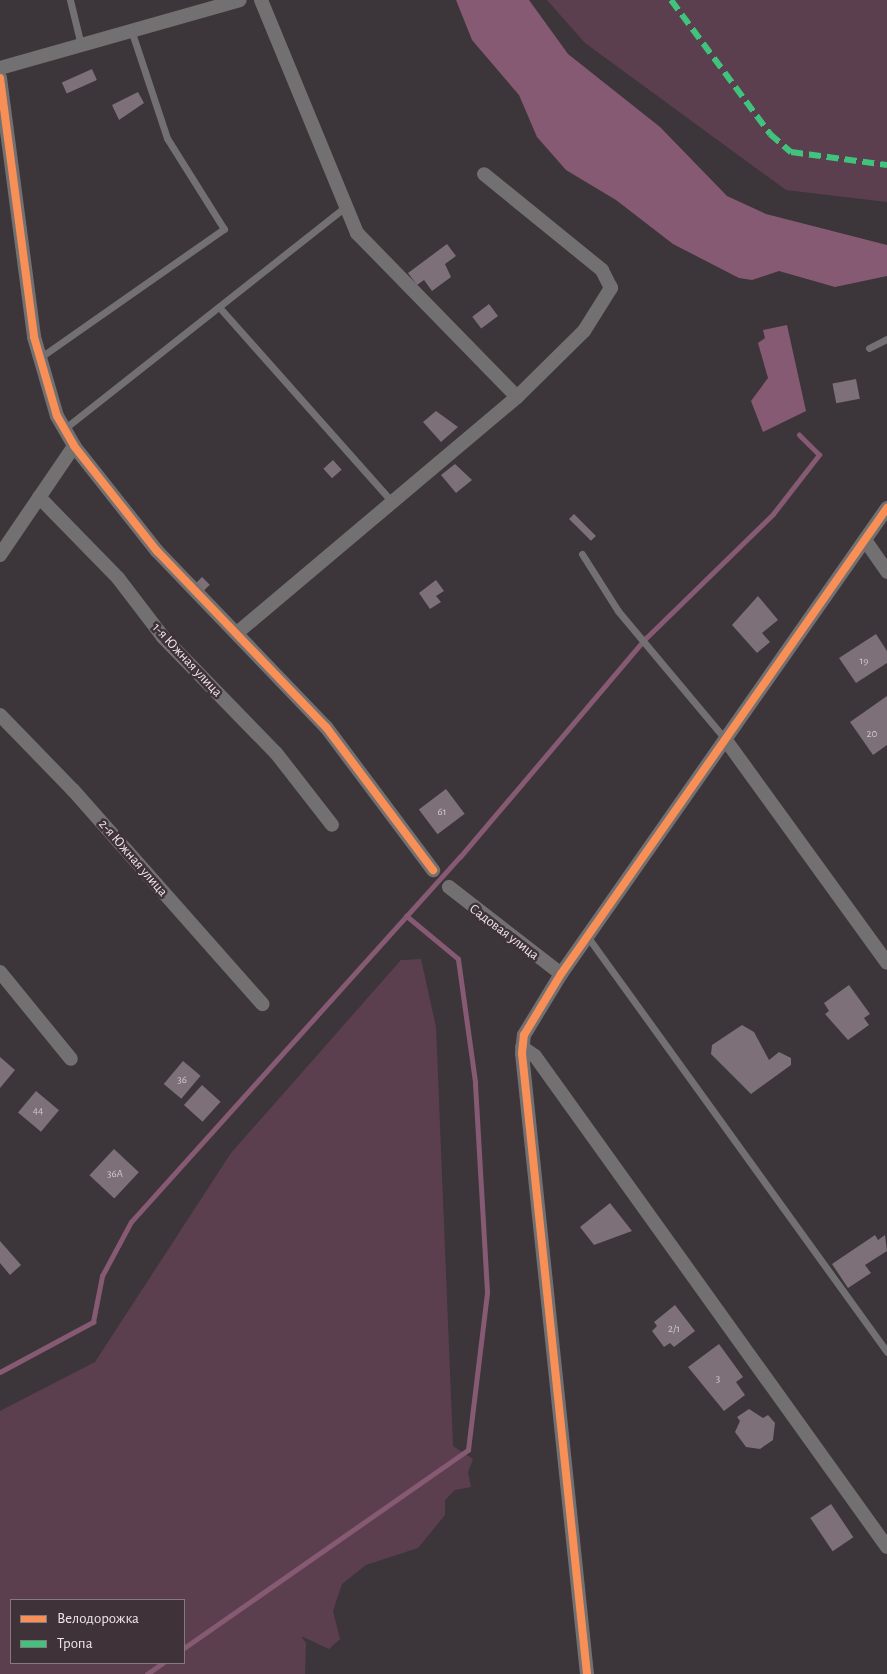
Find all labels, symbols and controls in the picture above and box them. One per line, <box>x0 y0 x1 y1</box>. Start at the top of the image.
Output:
street label: 1-я Южная улица <box>148 620 226 700</box>
house number: 19 <box>860 654 868 668</box>
house number: 20 <box>867 727 877 741</box>
house number: 61 <box>438 805 446 819</box>
street label: 2-я Южная улица <box>95 816 171 900</box>
street label: Садовая улица <box>466 900 542 964</box>
house number: 36 <box>177 1073 187 1087</box>
house number: 44 <box>33 1104 43 1118</box>
house number: 36А <box>107 1167 123 1181</box>
house number: 2/1 <box>668 1322 680 1336</box>
house number: 3 <box>716 1372 720 1386</box>
legend <box>10 1599 185 1664</box>
text: Велодорожка <box>57 1611 139 1626</box>
text: Тропа <box>57 1636 93 1651</box>

